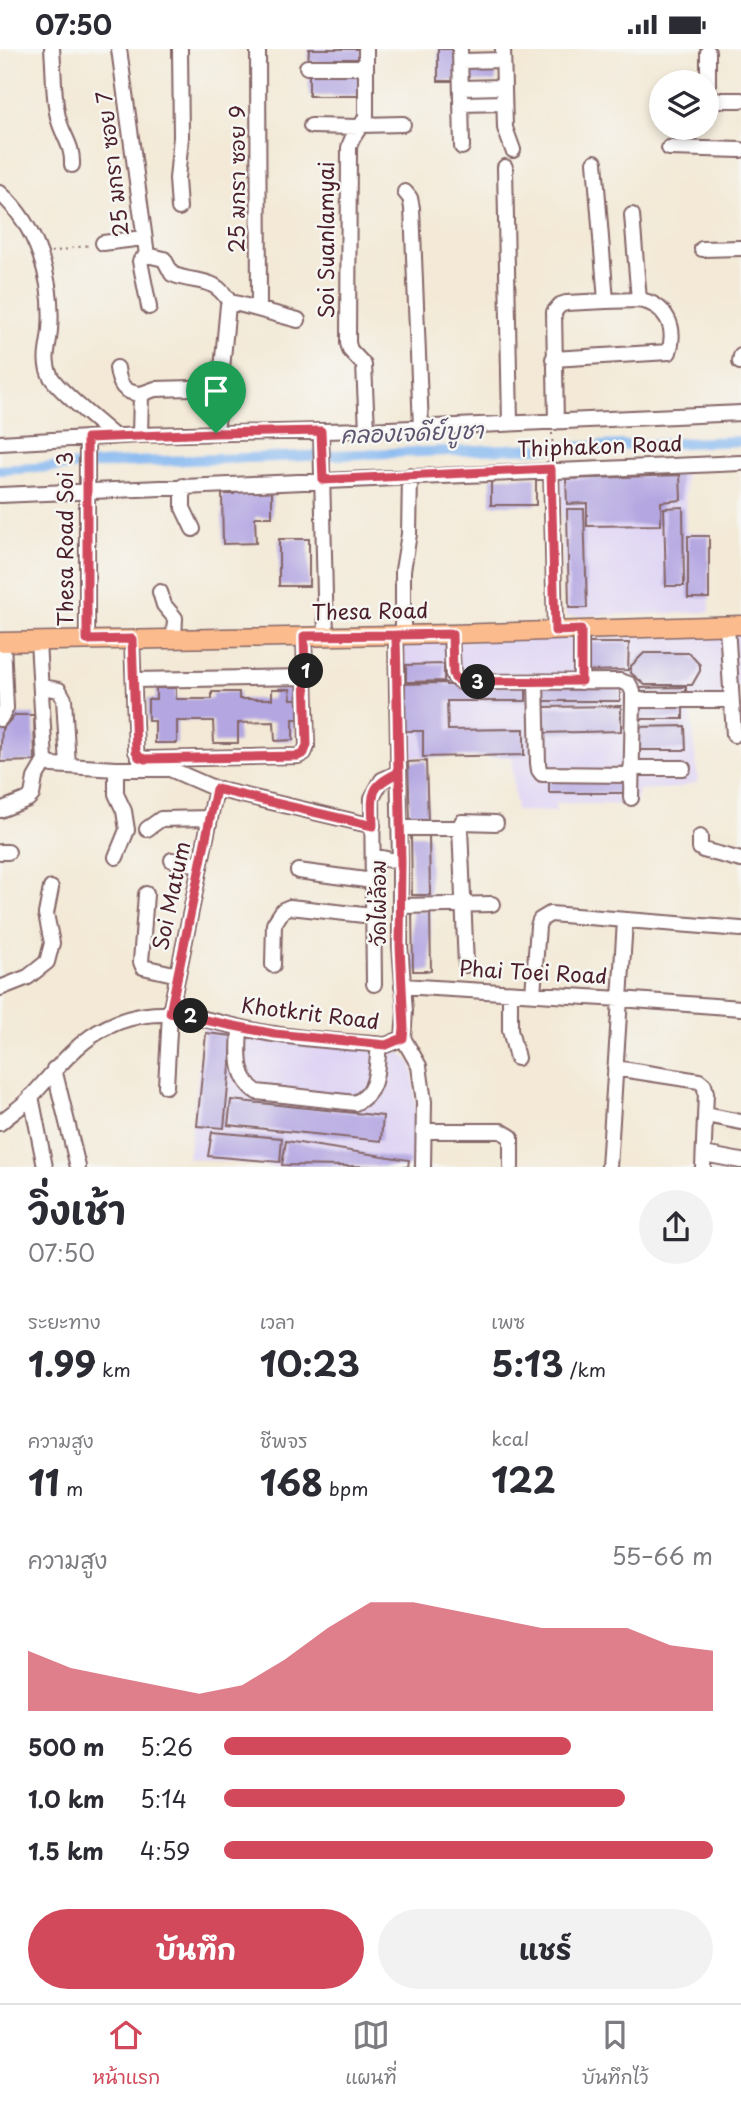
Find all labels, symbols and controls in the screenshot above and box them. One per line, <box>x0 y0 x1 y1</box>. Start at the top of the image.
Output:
text: 07:50 <box>35 5 112 44</box>
map controls <box>649 70 719 140</box>
button: layers <box>649 70 719 140</box>
street label: 25 มกรา ซอย 7 <box>86 89 136 239</box>
street label: 25 มกรา ซอย 9 <box>220 105 252 253</box>
street label: Soi Suanlamyai <box>309 161 341 319</box>
pin <box>186 361 246 433</box>
icon: arrive <box>197 372 235 410</box>
water label: คลองเจดีย์บูชา <box>340 411 486 452</box>
street label: Thiphakon Road <box>517 426 683 464</box>
street label: Thesa Road Soi 3 <box>48 452 80 626</box>
street label: Thesa Road <box>311 593 429 627</box>
pin: 1 <box>288 653 324 689</box>
text: 1 <box>301 656 310 684</box>
pin: 3 <box>461 665 496 699</box>
text: 3 <box>471 667 484 695</box>
street label: Soi Matum <box>143 838 197 953</box>
street label: วัดไผ่ล้อม <box>361 860 393 946</box>
street label: Phai Toei Road <box>458 951 608 991</box>
street label: Khotkrit Road <box>239 988 381 1036</box>
pin: 2 <box>174 999 208 1033</box>
text: 2 <box>184 1001 197 1029</box>
text: วิ่งเช้า <box>28 1180 126 1237</box>
button: share <box>639 1190 713 1264</box>
text: 07:50 <box>28 1235 95 1270</box>
text: ระยะทาง <box>28 1307 101 1335</box>
text: เวลา <box>260 1307 295 1335</box>
text: เพซ <box>491 1307 525 1335</box>
text: 1.99 <box>28 1336 96 1389</box>
text: 10:23 <box>260 1336 360 1389</box>
text: 5:13 <box>491 1336 564 1389</box>
text: km <box>96 1355 131 1383</box>
text: /km <box>564 1355 606 1383</box>
text: kcal <box>491 1424 529 1452</box>
text: ความสูง <box>28 1426 94 1454</box>
text: ชีพจร <box>260 1426 308 1454</box>
text: 122 <box>491 1452 556 1505</box>
text: 11 <box>28 1455 60 1508</box>
text: 168 <box>260 1455 323 1508</box>
text: m <box>60 1474 83 1502</box>
text: bpm <box>323 1474 369 1502</box>
text: 55–66 m <box>612 1538 713 1573</box>
text: ความสูง <box>28 1542 107 1577</box>
text: 500 m <box>28 1729 105 1764</box>
text: 5:26 <box>140 1729 193 1764</box>
text: 1.0 km <box>28 1781 105 1816</box>
text: 5:14 <box>140 1781 187 1816</box>
text: 1.5 km <box>28 1833 104 1868</box>
text: 4:59 <box>140 1833 190 1868</box>
button: บันทึก <box>28 1909 364 1989</box>
button: แชร์ <box>378 1909 713 1989</box>
tab: หน้าแรก <box>93 2016 160 2091</box>
tab: แผนที่ <box>345 2016 397 2091</box>
tab: บันทึกไว้ <box>582 2016 648 2091</box>

